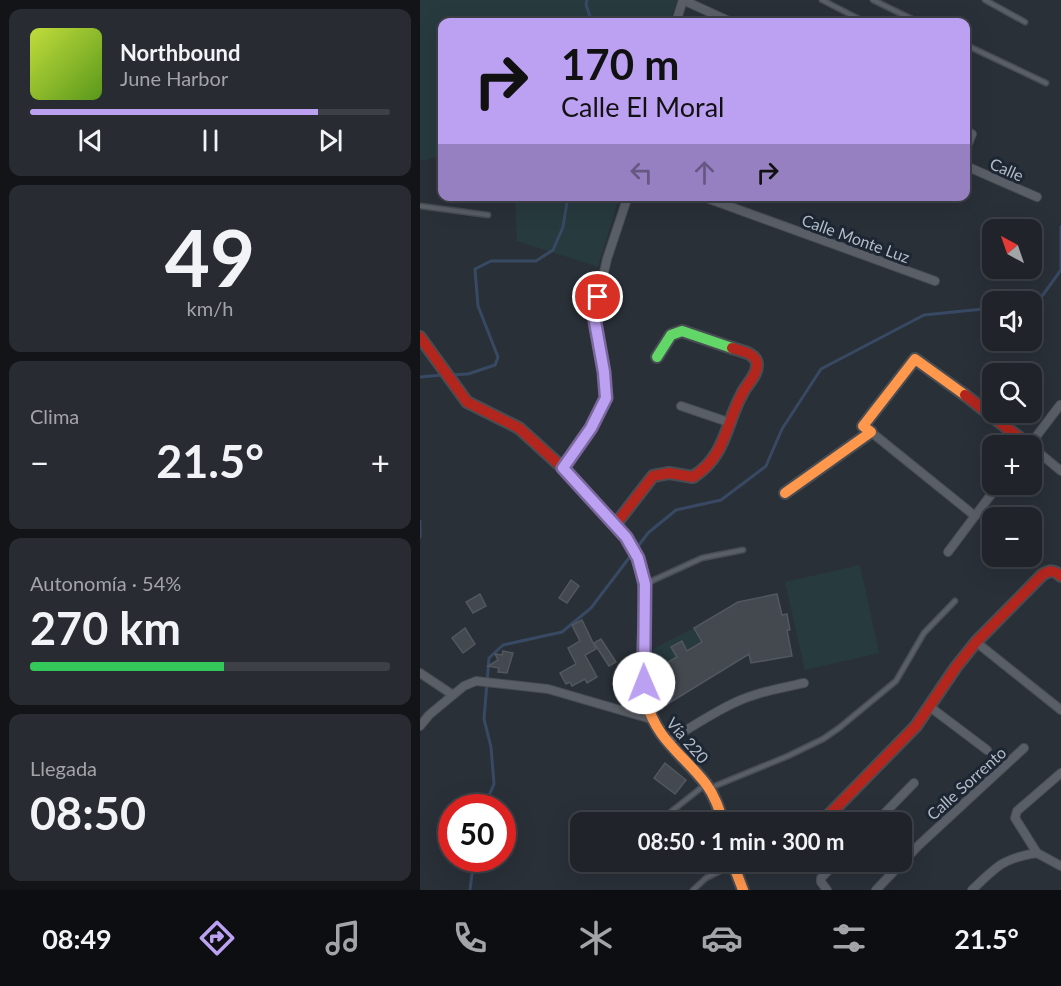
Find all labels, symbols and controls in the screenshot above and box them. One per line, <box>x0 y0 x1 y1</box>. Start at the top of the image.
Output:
text: Northbound <box>120 39 240 66</box>
text: 170 m <box>561 39 679 89</box>
icon: right <box>462 42 540 120</box>
text: June Harbor <box>120 66 228 90</box>
text: Calle El Moral <box>561 90 725 123</box>
icon: previous <box>74 124 107 157</box>
icon: pause <box>194 124 227 157</box>
icon: next <box>314 124 347 157</box>
street label: Calle <box>987 153 1027 185</box>
icon: left <box>625 156 658 189</box>
icon: ahead <box>688 156 721 189</box>
icon: right <box>751 156 784 189</box>
text: 49 <box>165 210 255 304</box>
street label: Calle Monte Luz <box>799 210 913 266</box>
north arrow <box>982 219 1042 279</box>
map controls <box>982 219 1042 567</box>
pin <box>572 271 623 322</box>
icon: arrive <box>581 280 614 313</box>
button: sound <box>982 291 1042 351</box>
text: km/h <box>187 296 233 320</box>
button: search <box>982 363 1042 423</box>
text: Clima <box>30 404 79 428</box>
text: 21.5° <box>156 434 264 488</box>
button: + <box>982 435 1042 495</box>
text: − <box>30 442 49 482</box>
text: + <box>371 442 390 482</box>
button: − <box>982 507 1042 567</box>
text: Autonomía · 54% <box>30 571 181 595</box>
text: 270 km <box>30 601 181 655</box>
position arrow <box>612 651 676 715</box>
street label: Vía 220 <box>663 713 713 767</box>
street label: Calle Sorrento <box>923 743 1009 823</box>
text: Llegada <box>30 756 97 780</box>
text: 08:50 <box>30 786 146 840</box>
speed limit sign: 50 <box>438 794 516 872</box>
text: 08:50 · 1 min · 300 m <box>638 828 844 855</box>
icon: directions <box>196 917 238 959</box>
icon: music <box>322 917 364 959</box>
icon: phone <box>449 917 491 959</box>
icon: climate <box>575 917 617 959</box>
icon: car <box>701 917 743 959</box>
icon: filters <box>828 917 870 959</box>
text: 08:49 <box>42 922 112 955</box>
text: 21.5° <box>954 922 1019 955</box>

